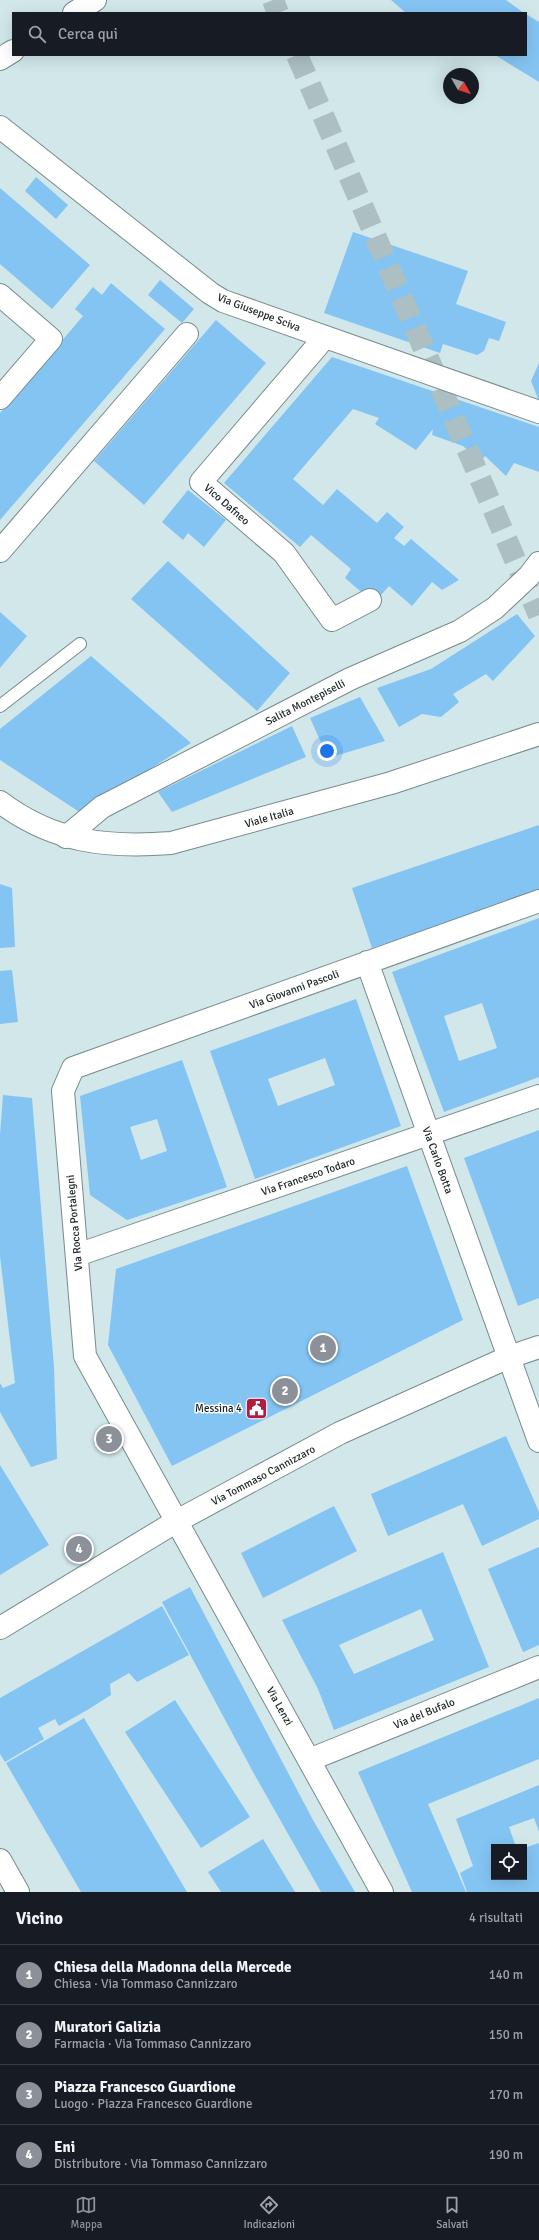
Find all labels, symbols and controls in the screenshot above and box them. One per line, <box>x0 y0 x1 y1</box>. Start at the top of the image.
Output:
search box <box>12 12 527 56</box>
icon: search <box>26 23 48 45</box>
text: Cerca qui <box>58 25 118 43</box>
north arrow <box>443 68 479 104</box>
street label: Via Giuseppe Sciva <box>215 291 303 334</box>
street label: Vico Dafneo <box>201 481 252 528</box>
street label: Salita Montepiselli <box>263 677 347 728</box>
your location <box>317 741 337 761</box>
street label: Viale Italia <box>243 804 296 831</box>
street label: Via Giovanni Pascoli <box>248 967 341 1012</box>
street label: Via Carlo Botta <box>419 1125 456 1196</box>
street label: Via Francesco Todaro <box>260 1154 357 1199</box>
street label: Via Rocca Portalegni <box>64 1174 85 1272</box>
pin: 1 <box>310 1333 336 1363</box>
pin: 2 <box>272 1376 298 1406</box>
public building icon: Messina 4 <box>244 1395 270 1421</box>
place label: Messina 4 <box>195 1402 242 1415</box>
pin: 3 <box>96 1424 122 1454</box>
street label: Via Tommaso Cannizzaro <box>209 1442 318 1508</box>
pin: 4 <box>66 1534 92 1564</box>
street label: Via Lenzi <box>264 1685 295 1728</box>
street label: Via del Bufalo <box>392 1695 457 1732</box>
map controls <box>491 1844 527 1880</box>
button: locate <box>491 1844 527 1880</box>
text: Vicino <box>16 1908 63 1929</box>
text: 4 risultati <box>469 1910 523 1926</box>
text: Chiesa della Madonna della Mercede <box>54 1958 292 1976</box>
text: 1 <box>25 1967 33 1983</box>
text: 140 m <box>489 1967 523 1983</box>
text: Chiesa · Via Tommaso Cannizzaro <box>54 1976 238 1992</box>
text: Muratori Galizia <box>54 2018 161 2036</box>
text: 2 <box>25 2027 33 2043</box>
text: 150 m <box>489 2027 523 2043</box>
text: Farmacia · Via Tommaso Cannizzaro <box>54 2036 251 2052</box>
text: Piazza Francesco Guardione <box>54 2078 236 2096</box>
text: 3 <box>25 2087 33 2103</box>
text: 170 m <box>489 2087 523 2103</box>
text: Luogo · Piazza Francesco Guardione <box>54 2096 252 2112</box>
text: Eni <box>54 2138 75 2156</box>
text: 4 <box>25 2147 33 2163</box>
text: 190 m <box>489 2147 523 2163</box>
text: Distributore · Via Tommaso Cannizzaro <box>54 2156 267 2172</box>
tab: Mappa <box>71 2194 102 2231</box>
tab: Indicazioni <box>244 2194 295 2231</box>
tab: Salvati <box>436 2194 468 2231</box>

